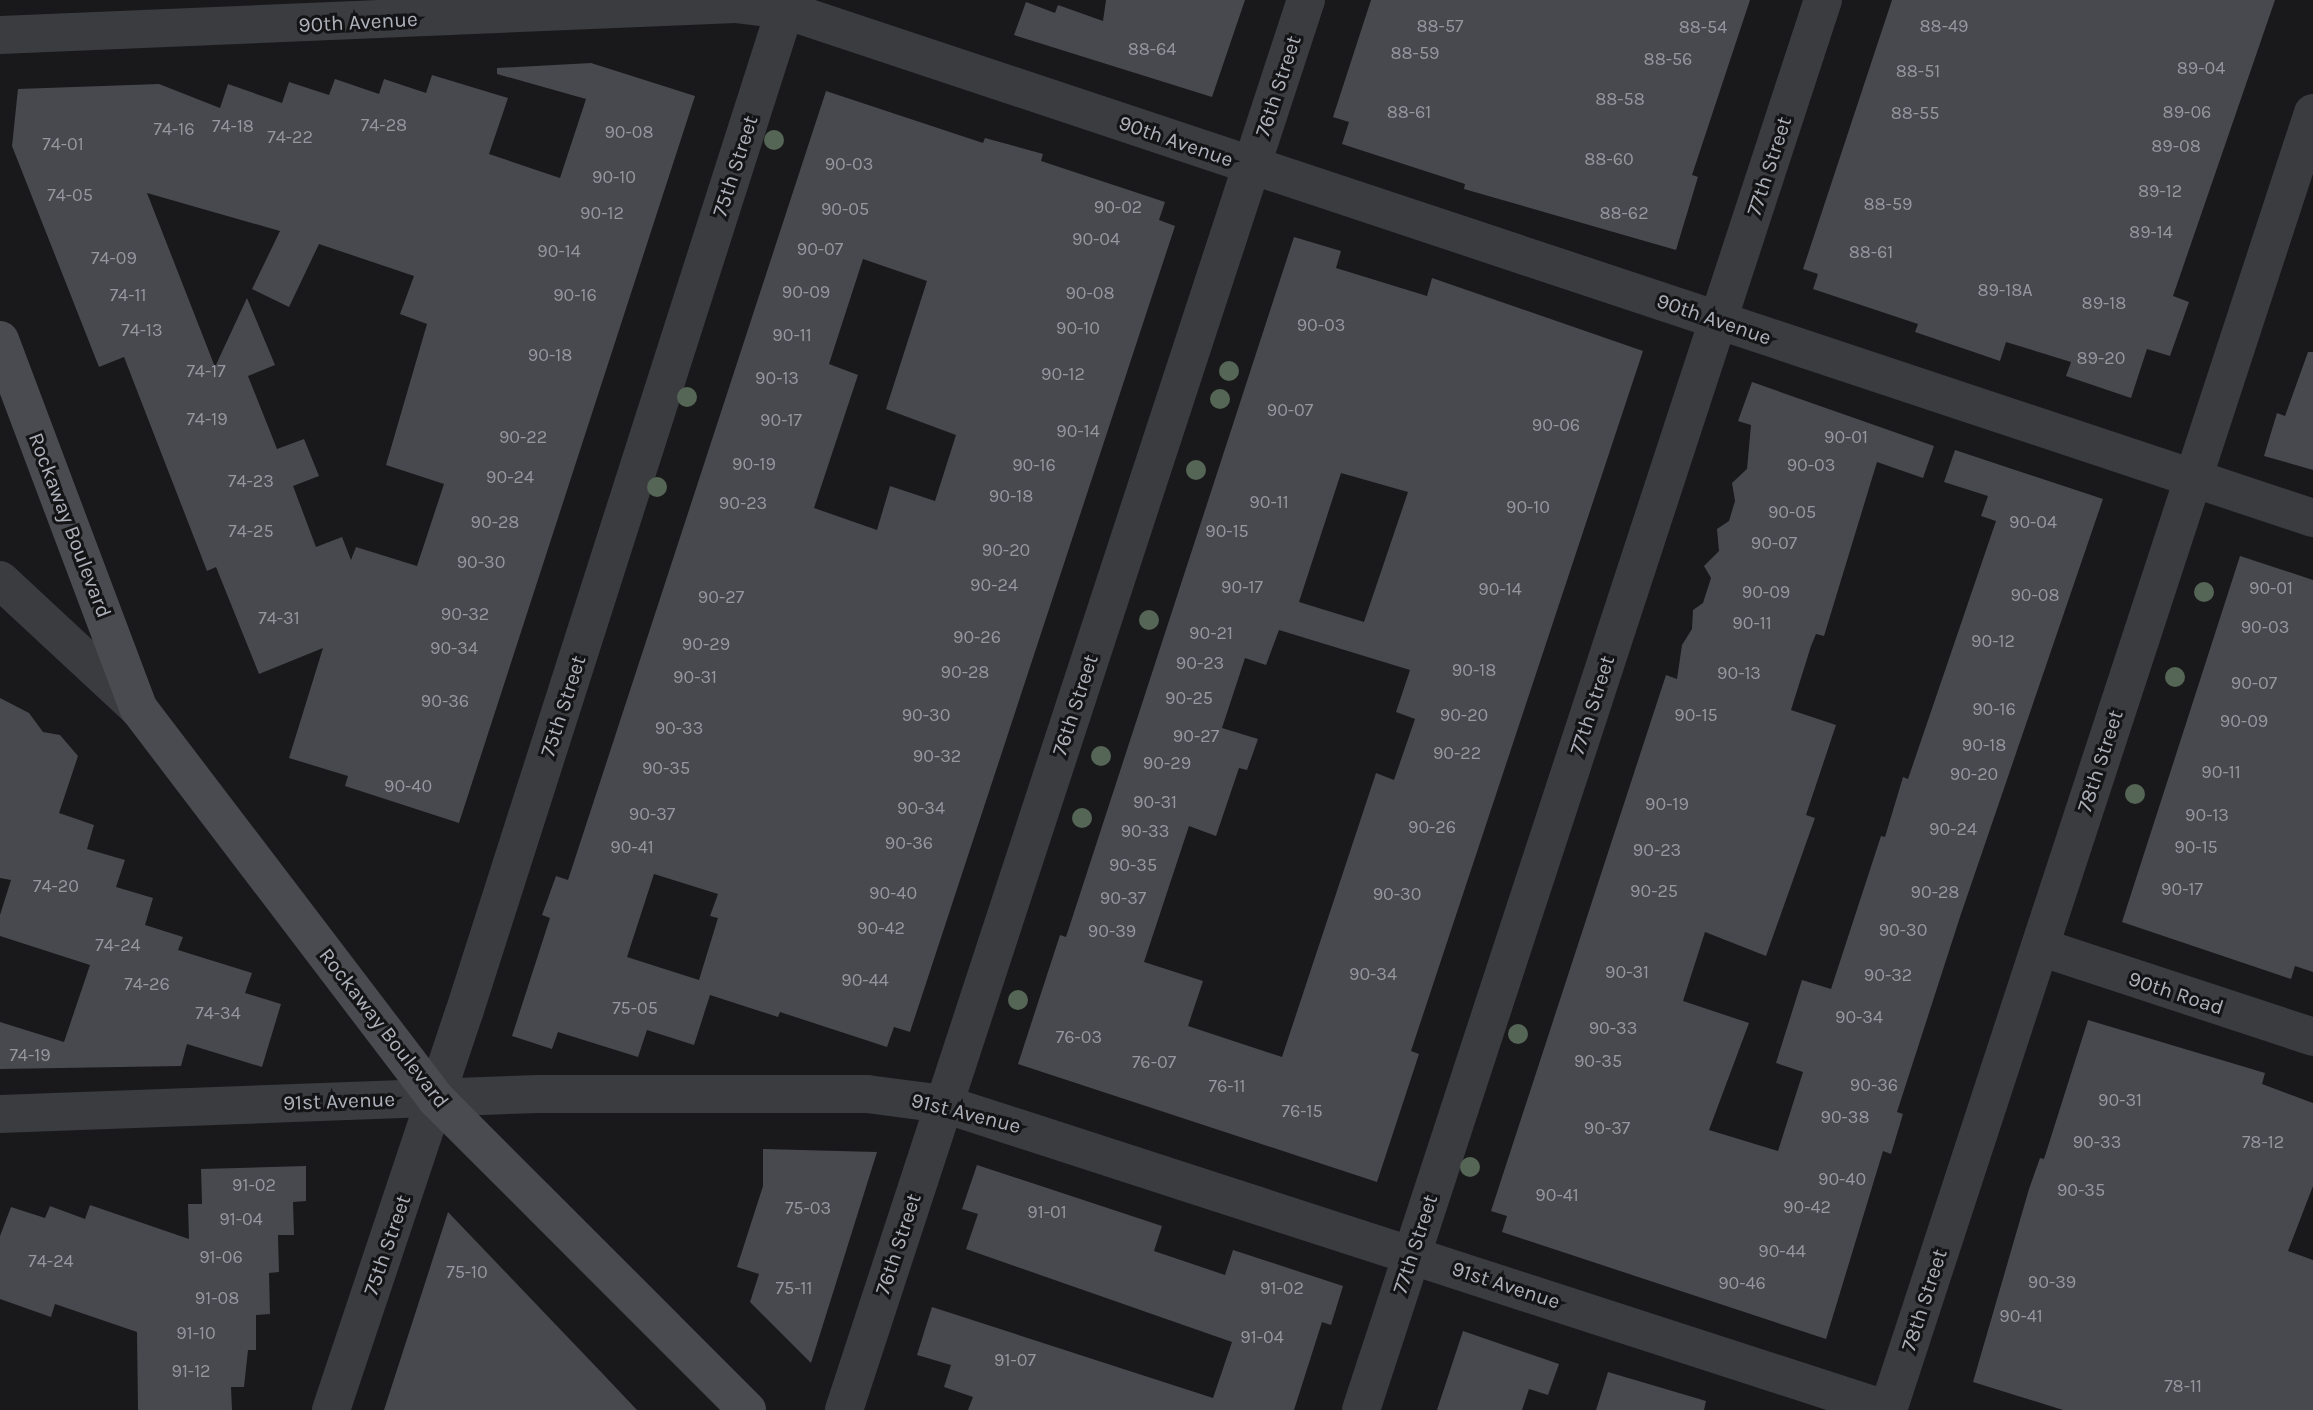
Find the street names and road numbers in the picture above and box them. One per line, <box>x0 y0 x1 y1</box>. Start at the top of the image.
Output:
street label: 90th Avenue <box>298 6 418 38</box>
street label: 76th Street <box>1250 32 1306 140</box>
street label: 90th Avenue <box>1115 110 1237 172</box>
street label: 75th Street <box>707 112 763 220</box>
street label: 77th Street <box>1741 113 1797 219</box>
street label: 90th Avenue <box>1653 288 1775 350</box>
street label: Rockaway Boulevard <box>23 429 117 621</box>
street label: 76th Street <box>1047 651 1103 759</box>
street label: 75th Street <box>535 652 591 760</box>
street label: 77th Street <box>1564 652 1620 758</box>
street label: 78th Street <box>2072 707 2128 815</box>
street label: Rockaway Boulevard <box>314 943 454 1113</box>
street label: 90th Road <box>2125 966 2227 1020</box>
street label: 91st Avenue <box>283 1086 395 1116</box>
street label: 91st Avenue <box>909 1087 1023 1139</box>
street label: 76th Street <box>870 1190 926 1298</box>
street label: 75th Street <box>358 1191 416 1299</box>
street label: 77th Street <box>1387 1191 1443 1297</box>
street label: 78th Street <box>1896 1246 1952 1354</box>
street label: 91st Avenue <box>1449 1256 1563 1314</box>

